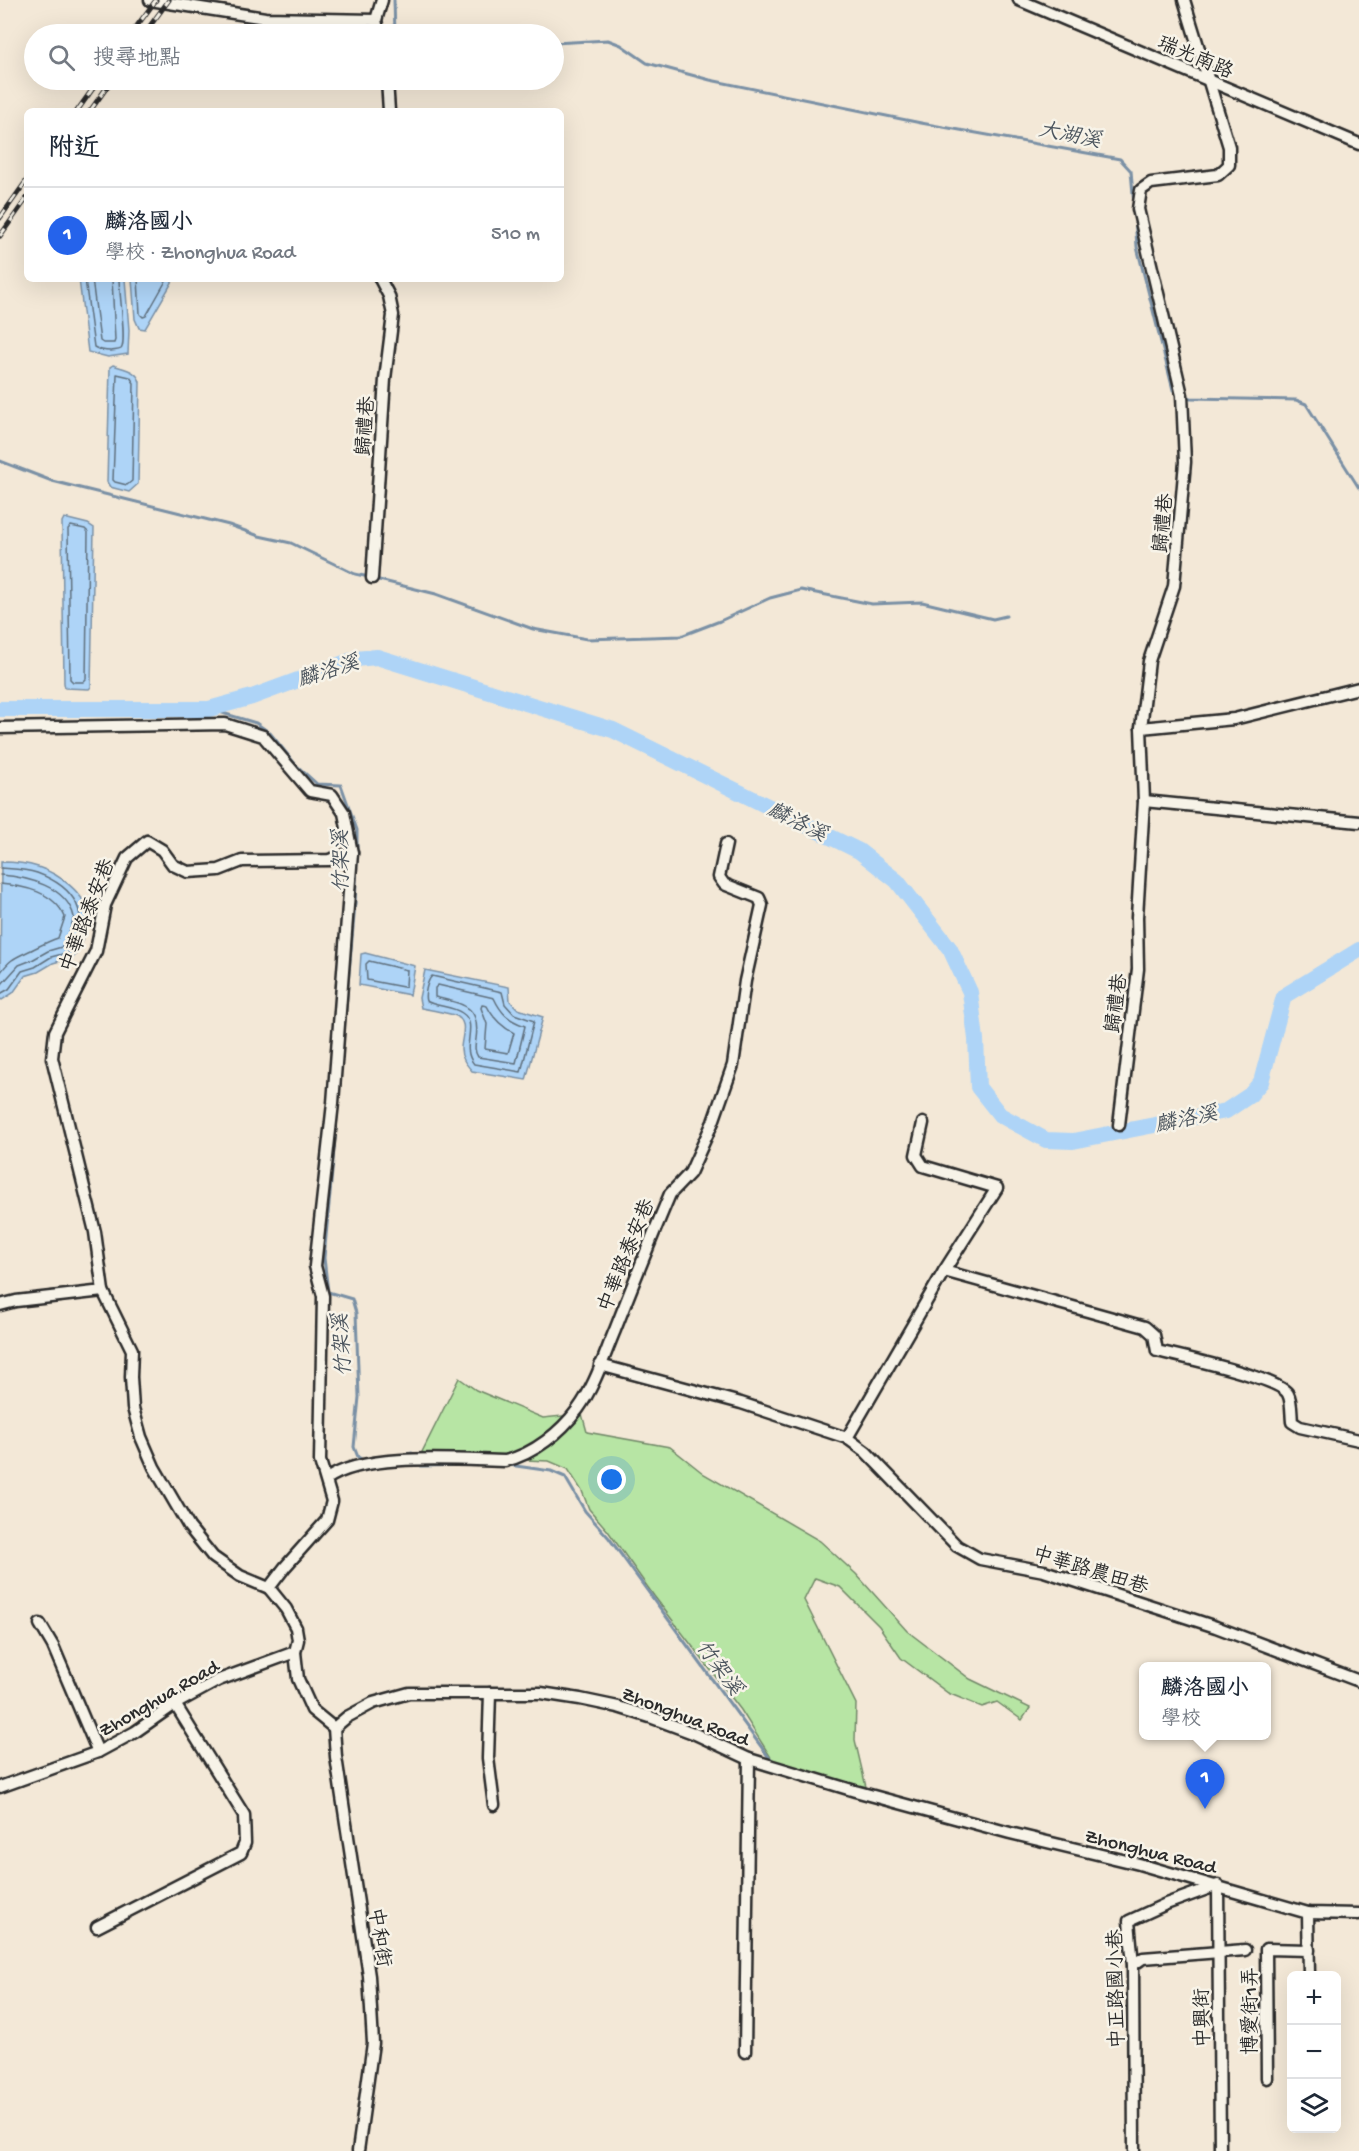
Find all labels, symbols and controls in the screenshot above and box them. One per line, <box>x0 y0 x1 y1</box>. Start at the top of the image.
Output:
search box <box>24 24 564 90</box>
street label: 瑞光南路 <box>1153 31 1238 86</box>
icon: search <box>45 41 78 74</box>
text: 搜尋地點 <box>93 47 181 73</box>
water label: 大湖溪 <box>1036 118 1104 156</box>
text: 附近 <box>48 135 100 166</box>
text: 麟洛國小 <box>105 211 193 237</box>
text: 1 <box>63 224 72 247</box>
text: 510 m <box>491 224 540 247</box>
text: 學校 · Zhonghua Road <box>105 243 295 266</box>
street label: 歸禮巷 <box>352 394 381 457</box>
street label: 歸禮巷 <box>1149 491 1180 554</box>
water label: 麟洛溪 <box>295 651 364 695</box>
water label: 麟洛溪 <box>763 798 832 850</box>
water label: 竹架溪 <box>329 828 357 893</box>
street label: 中華路泰安巷 <box>55 854 122 976</box>
street label: 歸禮巷 <box>1101 971 1134 1035</box>
water label: 麟洛溪 <box>1153 1101 1221 1140</box>
street label: 中華路泰安巷 <box>593 1195 662 1316</box>
water label: 竹架溪 <box>329 1311 359 1377</box>
your location <box>597 1465 626 1494</box>
street label: 中華路農田巷 <box>1029 1542 1152 1601</box>
water label: 竹架溪 <box>688 1636 748 1703</box>
street label: Zhonghua Road <box>96 1655 226 1744</box>
popup <box>1139 1662 1271 1740</box>
text: 麟洛國小 <box>1161 1677 1249 1703</box>
street label: Zhonghua Road <box>618 1683 754 1754</box>
text: 學校 <box>1161 1709 1201 1732</box>
pin: 1 <box>1186 1760 1224 1809</box>
street label: Zhonghua Road <box>1082 1826 1220 1881</box>
street label: 中和街 <box>361 1906 396 1969</box>
street label: 中正路國小巷 <box>1104 1928 1131 2049</box>
street label: 博愛街1弄 <box>1239 1967 1264 2055</box>
map controls <box>1287 1971 1341 2133</box>
button: + <box>1287 1971 1341 2025</box>
street label: 中興街 <box>1190 1988 1217 2048</box>
button: − <box>1287 2025 1341 2079</box>
button: layers <box>1287 2079 1341 2133</box>

